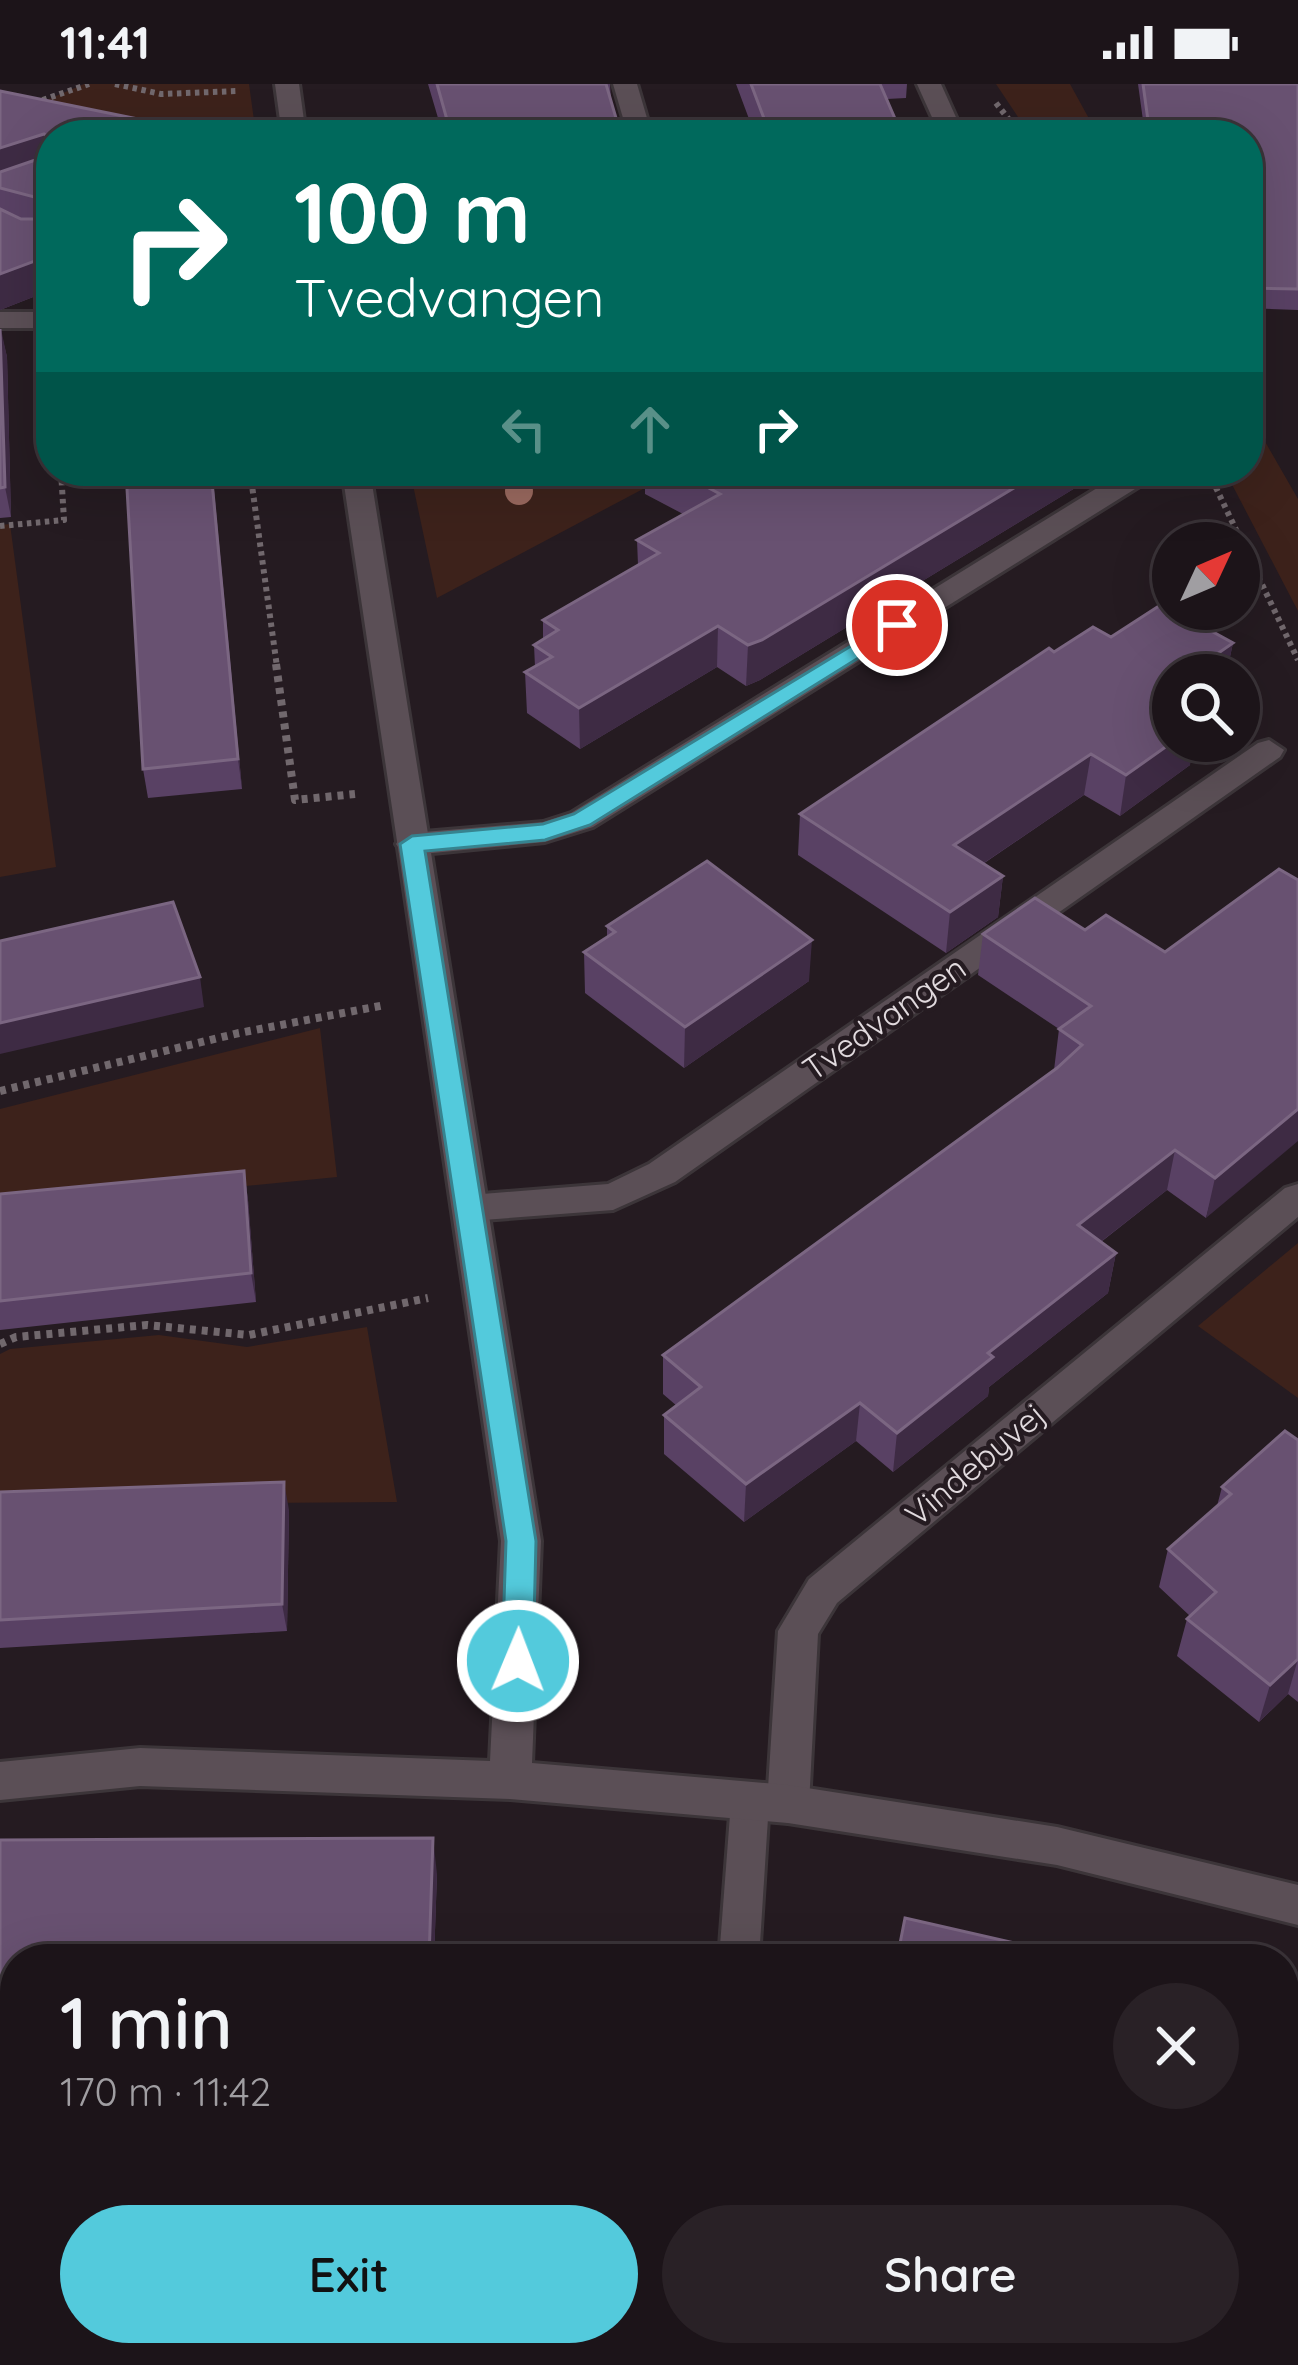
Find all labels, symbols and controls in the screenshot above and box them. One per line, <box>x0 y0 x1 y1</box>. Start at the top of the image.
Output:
text: 11:41 <box>60 14 150 70</box>
text: 100 m <box>294 159 531 264</box>
icon: right <box>96 168 252 324</box>
text: Tvedvangen <box>294 263 604 331</box>
icon: left <box>491 396 557 462</box>
icon: ahead <box>617 396 683 462</box>
icon: right <box>743 396 809 462</box>
north arrow <box>1152 522 1260 630</box>
map controls <box>1152 522 1260 762</box>
pin <box>846 574 948 676</box>
icon: arrive <box>864 592 930 658</box>
button: search <box>1152 654 1260 762</box>
street label: Tvedvangen <box>794 946 973 1089</box>
street label: Vindebyvej <box>896 1393 1053 1534</box>
position arrow <box>455 1598 581 1724</box>
text: 1 min <box>60 1977 233 2067</box>
button: close <box>1113 1983 1239 2109</box>
text: 170 m · 11:42 <box>60 2067 271 2116</box>
button: Exit <box>60 2205 638 2343</box>
button: Share <box>662 2205 1239 2343</box>

